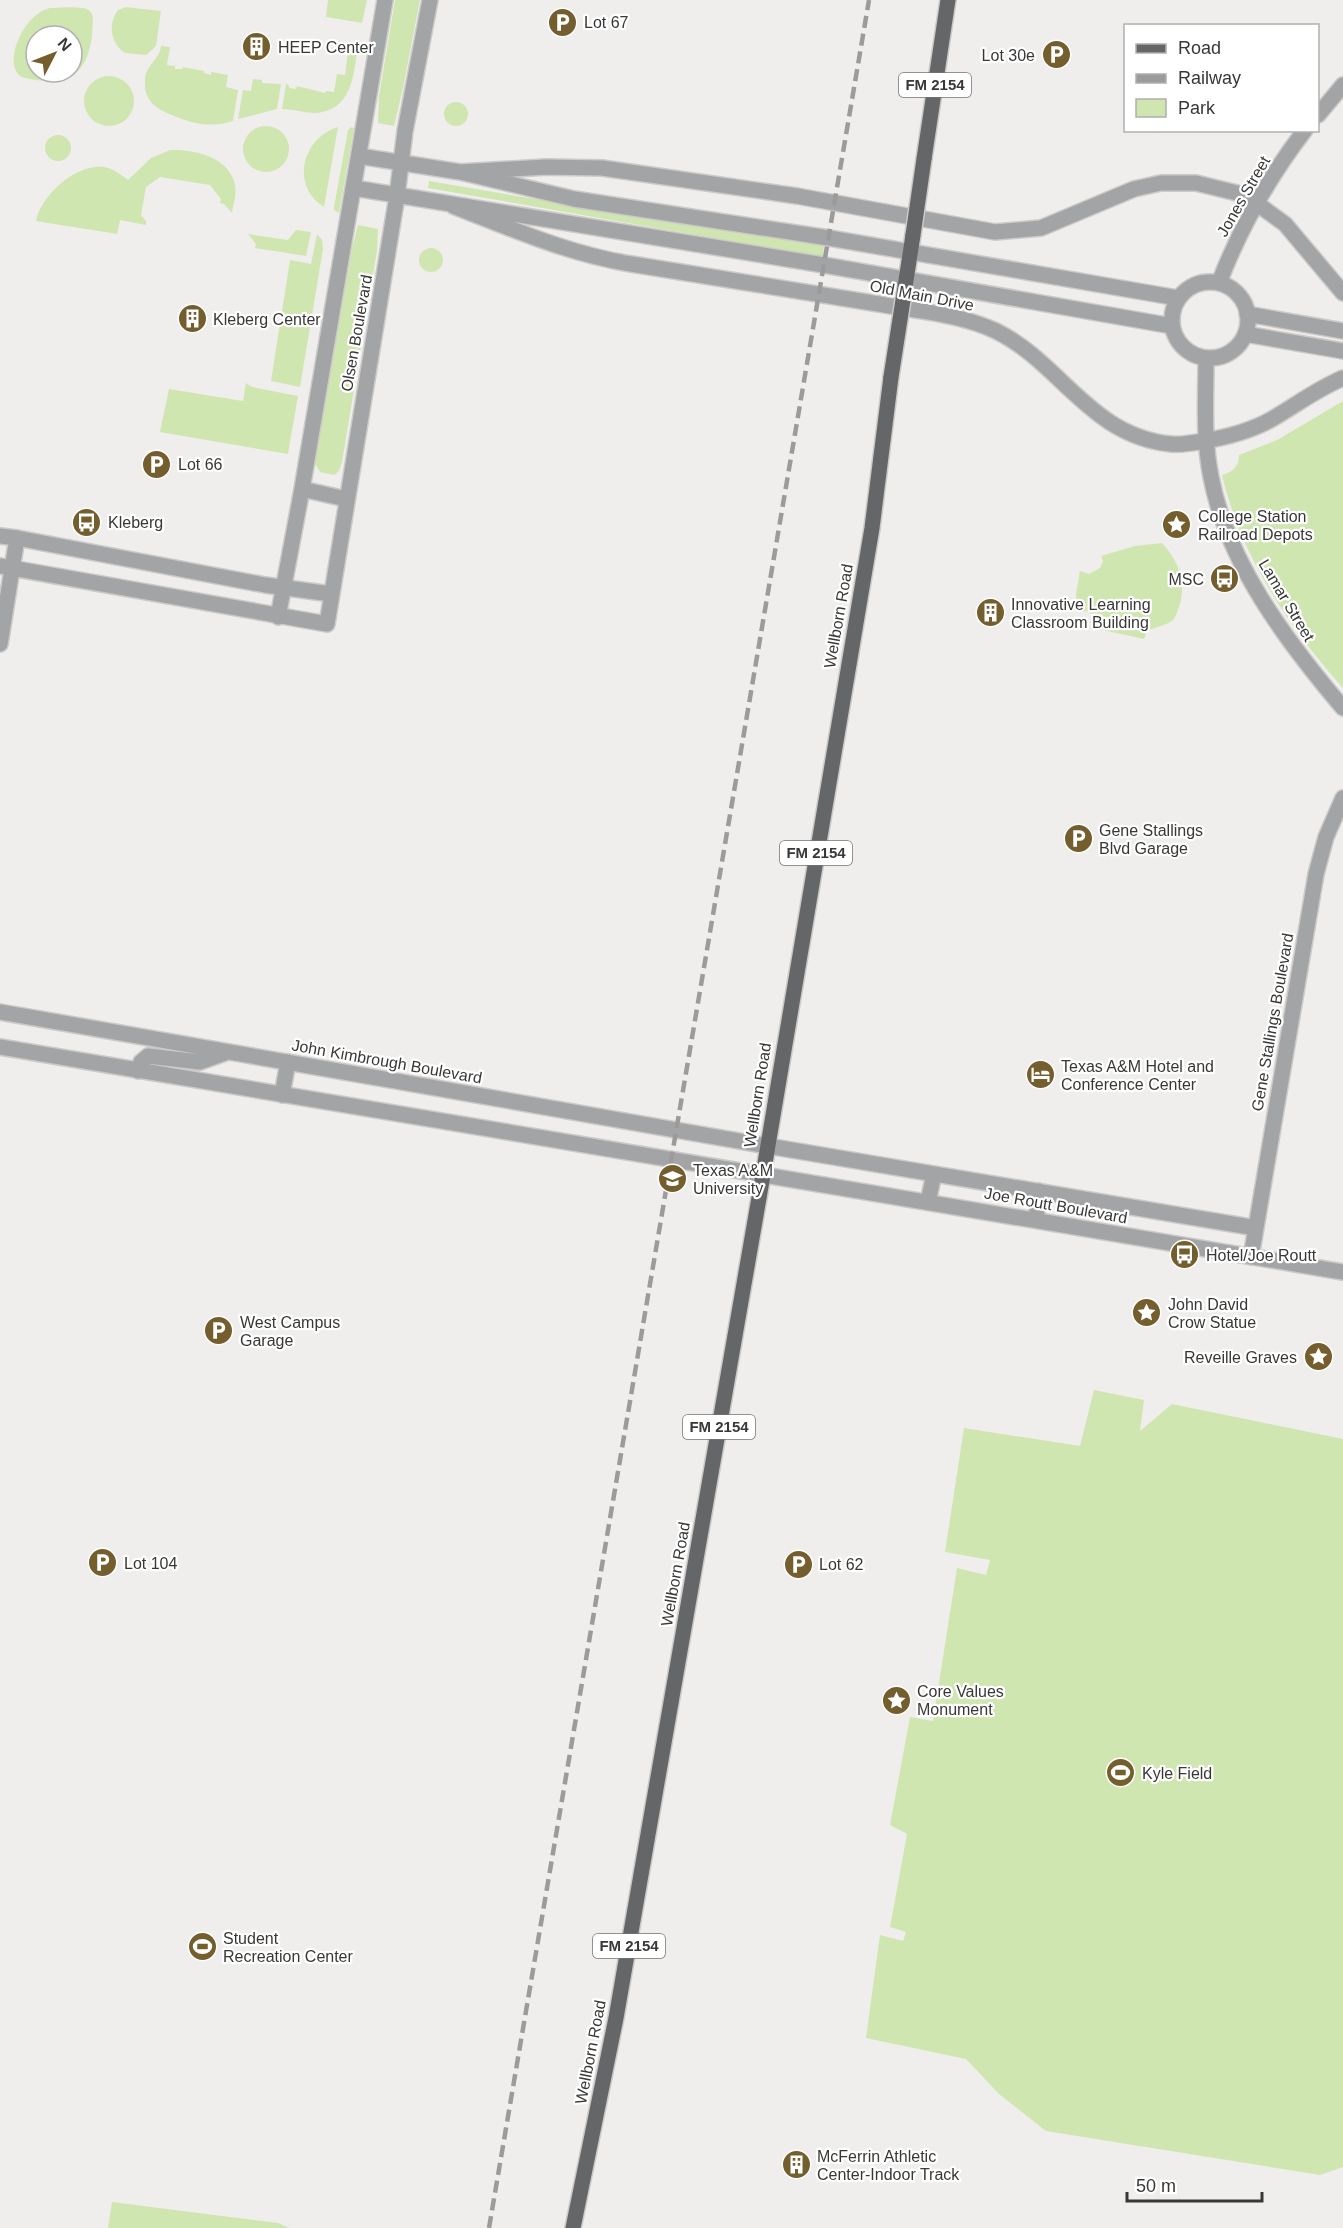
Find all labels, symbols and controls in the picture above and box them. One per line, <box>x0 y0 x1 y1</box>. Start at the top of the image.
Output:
parking icon: Lot 67 <box>547 6 579 38</box>
place label: Lot 67 <box>584 14 629 31</box>
north arrow <box>24 24 84 84</box>
legend <box>1124 24 1319 132</box>
building icon: HEEP Center <box>241 31 273 63</box>
text: N <box>55 34 75 54</box>
text: Road <box>1178 38 1221 58</box>
place label: HEEP Center <box>278 39 374 56</box>
parking icon: Lot 30e <box>1040 39 1072 71</box>
place label: Lot 30e <box>982 47 1035 64</box>
text: Railway <box>1178 68 1241 88</box>
road number: FM 2154 <box>899 73 971 97</box>
text: Park <box>1178 98 1216 118</box>
street label: Jones Street <box>1214 153 1274 239</box>
street label: Olsen Boulevard <box>338 273 375 393</box>
street label: Old Main Drive <box>868 277 976 314</box>
building icon: Kleberg Center <box>176 303 208 335</box>
place label: Kleberg Center <box>213 311 321 328</box>
parking icon: Lot 66 <box>141 448 173 480</box>
place label: Lot 66 <box>178 456 223 473</box>
bus stop icon: Kleberg <box>71 506 103 538</box>
place label: College Station Railroad Depots <box>1198 508 1313 543</box>
place icon: College Station Railroad Depots <box>1161 509 1193 541</box>
place label: Kleberg <box>108 514 163 531</box>
street label: Lamar Street <box>1255 556 1318 645</box>
street label: Wellborn Road <box>821 563 856 670</box>
bus stop icon: MSC <box>1209 563 1241 595</box>
place label: MSC <box>1168 571 1204 588</box>
place label: Innovative Learning Classroom Building <box>1011 596 1151 631</box>
building icon: Innovative Learning Classroom Building <box>974 597 1006 629</box>
place label: Gene Stallings Blvd Garage <box>1099 822 1203 857</box>
parking icon: Gene Stallings Blvd Garage <box>1062 823 1094 855</box>
road number: FM 2154 <box>780 841 852 865</box>
street label: Gene Stallings Boulevard <box>1248 932 1297 1112</box>
street label: John Kimbrough Boulevard <box>290 1036 483 1087</box>
street label: Wellborn Road <box>741 1042 774 1149</box>
place label: Texas A&M Hotel and Conference Center <box>1061 1058 1214 1093</box>
hotel icon: Texas A&M Hotel and Conference Center <box>1024 1059 1056 1091</box>
place label: Texas A&M University <box>693 1162 773 1197</box>
school or university icon: Texas A&M University <box>656 1163 688 1195</box>
street label: Joe Routt Boulevard <box>983 1185 1129 1226</box>
bus stop icon: Hotel/Joe Routt <box>1169 1239 1201 1271</box>
place label: Hotel/Joe Routt <box>1206 1247 1317 1264</box>
place label: John David Crow Statue <box>1168 1296 1256 1331</box>
place icon: John David Crow Statue <box>1131 1297 1163 1329</box>
place label: West Campus Garage <box>240 1314 340 1349</box>
parking icon: West Campus Garage <box>203 1315 235 1347</box>
place icon: Reveille Graves <box>1302 1341 1334 1373</box>
place label: Reveille Graves <box>1184 1349 1297 1366</box>
road number: FM 2154 <box>683 1415 755 1439</box>
street label: Wellborn Road <box>658 1521 693 1628</box>
parking icon: Lot 104 <box>87 1547 119 1579</box>
parking icon: Lot 62 <box>782 1548 814 1580</box>
place label: Lot 104 <box>124 1555 177 1572</box>
place label: Lot 62 <box>819 1556 864 1573</box>
place label: Core Values Monument <box>917 1683 1004 1718</box>
place icon: Core Values Monument <box>880 1684 912 1716</box>
sports icon: Kyle Field <box>1105 1757 1137 1789</box>
place label: Kyle Field <box>1142 1765 1212 1782</box>
place label: Student Recreation Center <box>223 1930 354 1965</box>
sports icon: Student Recreation Center <box>186 1931 218 1963</box>
road number: FM 2154 <box>593 1934 665 1958</box>
street label: Wellborn Road <box>572 1999 609 2106</box>
place label: McFerrin Athletic Center-Indoor Track <box>817 2148 960 2183</box>
building icon: McFerrin Athletic Center-Indoor Track <box>780 2149 812 2181</box>
scale bar <box>1127 2165 1262 2203</box>
text: 50 m <box>1136 2176 1176 2196</box>

